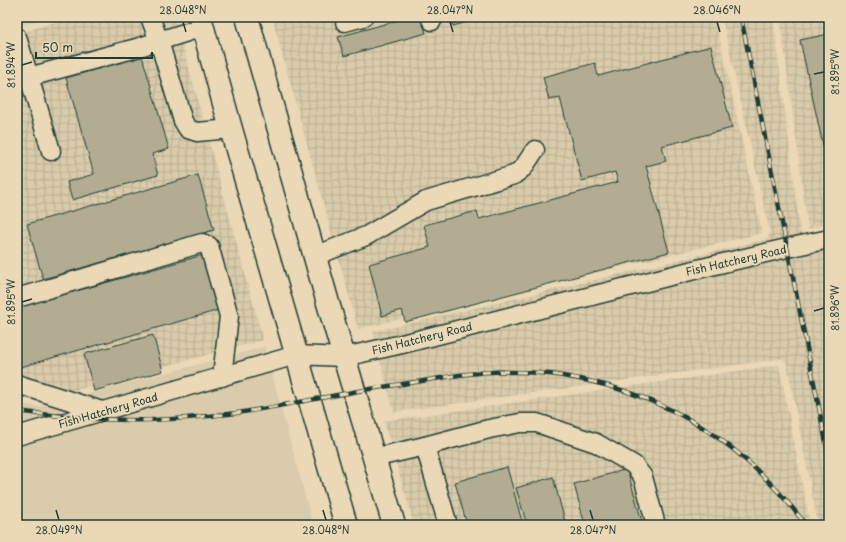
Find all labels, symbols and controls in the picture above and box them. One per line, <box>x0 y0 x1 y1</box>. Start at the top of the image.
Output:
text: 28.048°N <box>159 2 207 17</box>
text: 28.047°N <box>427 2 473 17</box>
text: 28.046°N <box>693 2 741 17</box>
scale bar <box>36 34 152 60</box>
text: 50 m <box>42 38 73 56</box>
text: 81.894°W <box>3 41 18 88</box>
text: 81.895°W <box>827 48 842 95</box>
street label: Fish Hatchery Road <box>684 240 788 280</box>
text: 81.895°W <box>3 278 18 325</box>
text: 81.896°W <box>827 284 842 331</box>
street label: Fish Hatchery Road <box>370 317 474 359</box>
street label: Fish Hatchery Road <box>56 388 160 432</box>
text: 28.049°N <box>35 522 83 537</box>
text: 28.048°N <box>302 522 350 537</box>
text: 28.047°N <box>570 522 616 537</box>

